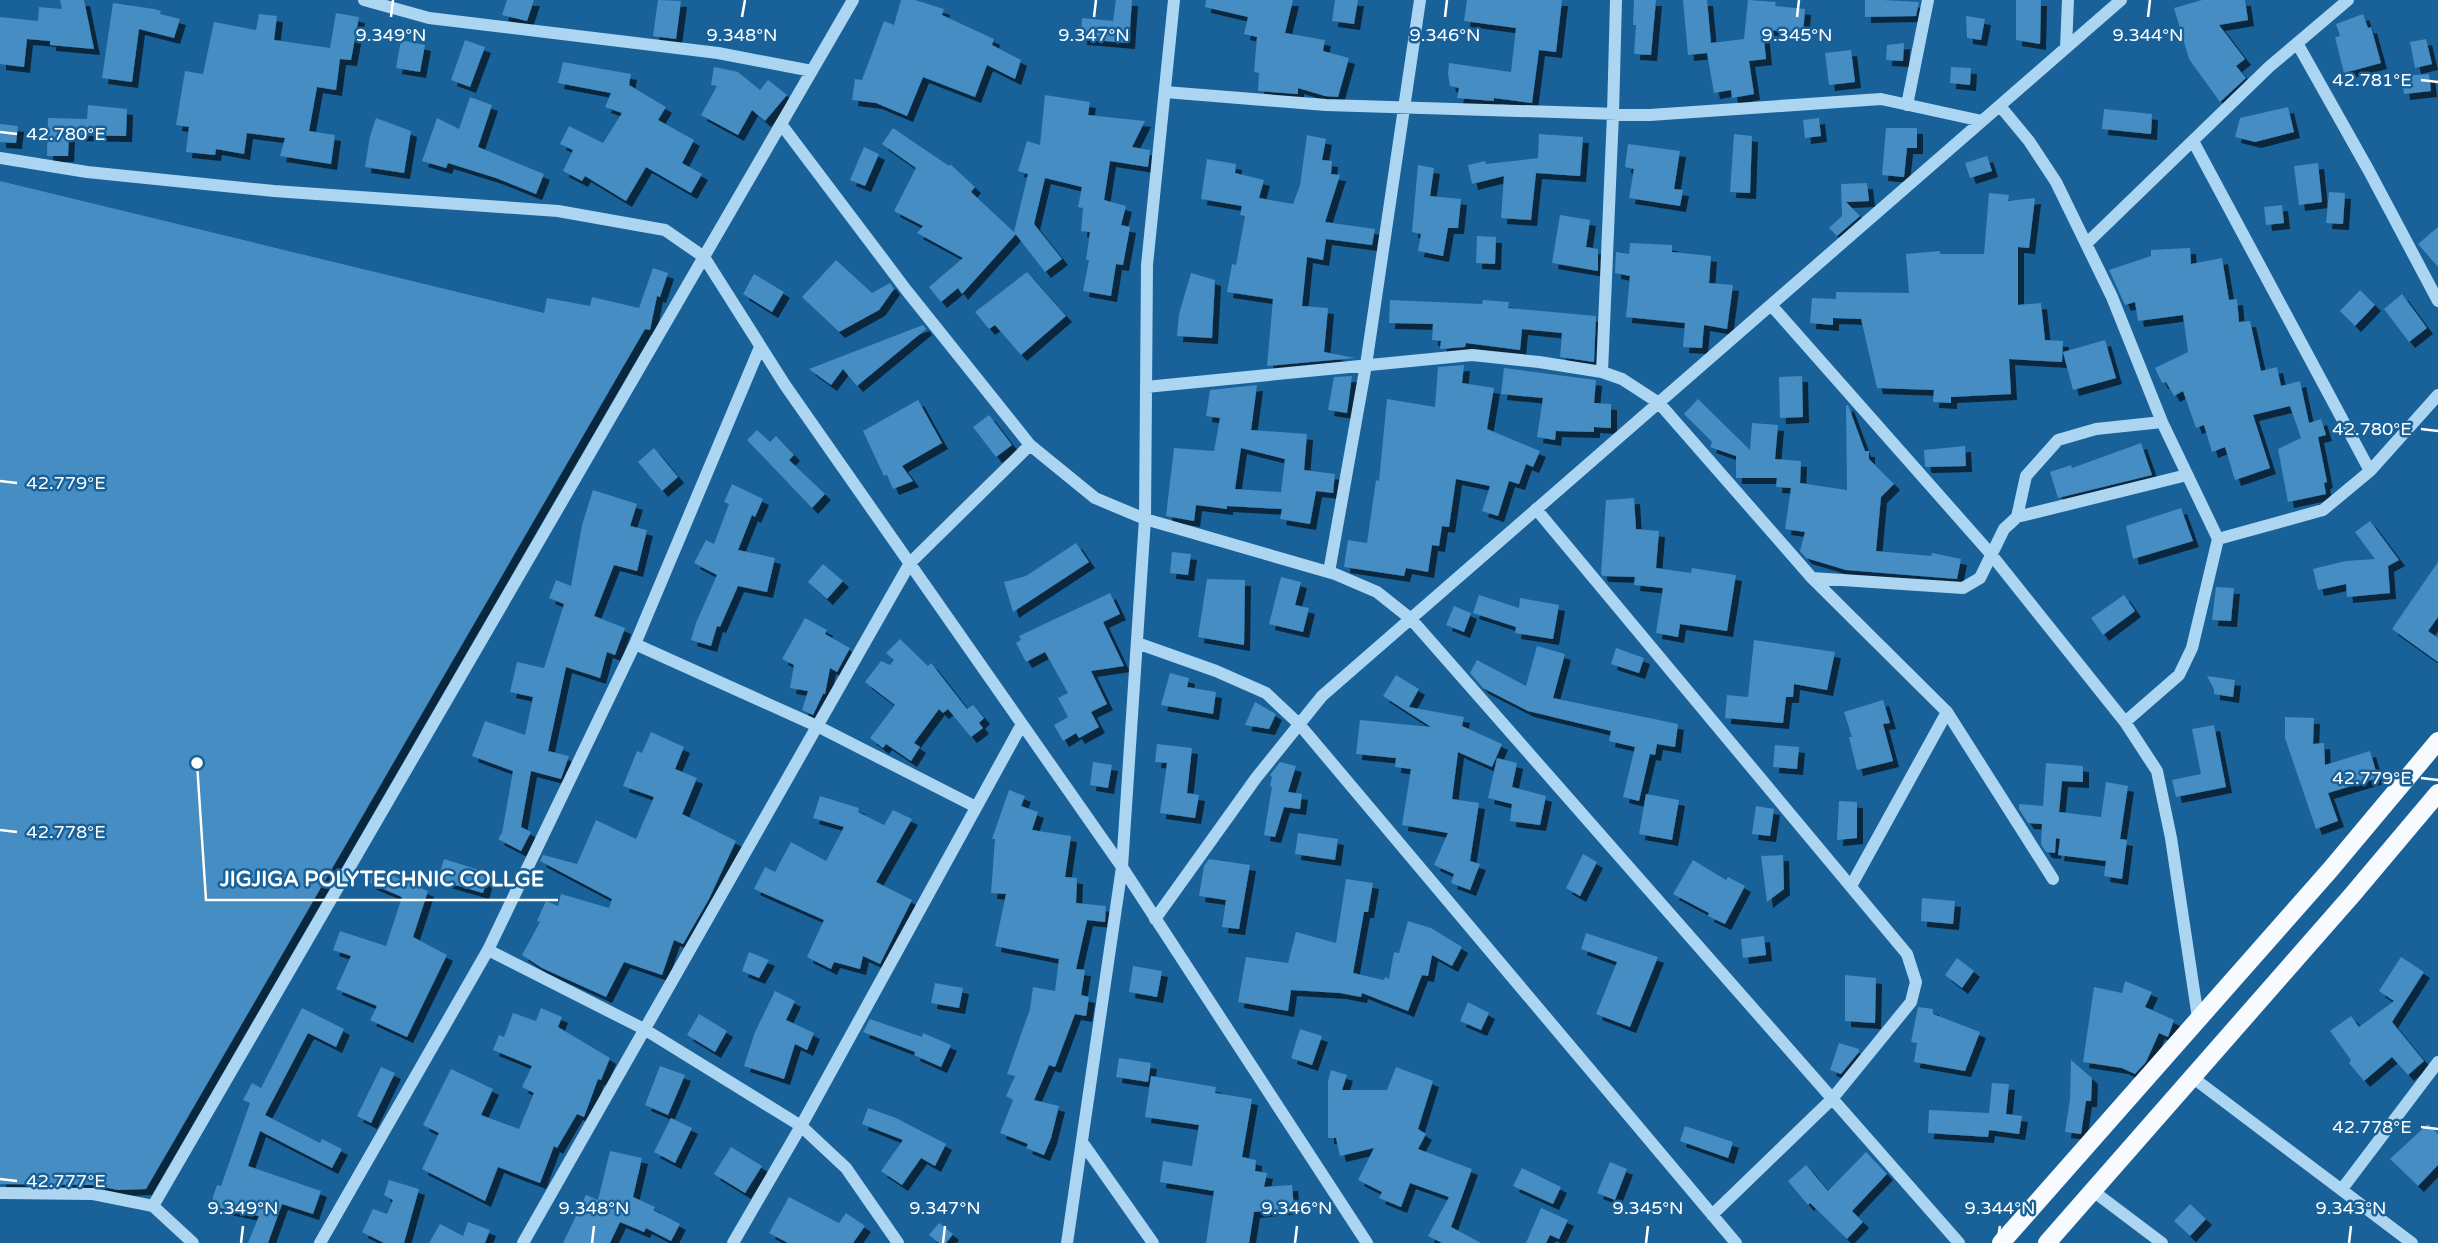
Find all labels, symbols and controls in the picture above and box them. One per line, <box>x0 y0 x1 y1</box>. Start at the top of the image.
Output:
text: 9.349°N <box>355 24 427 46</box>
text: 9.348°N <box>706 24 778 46</box>
text: 9.347°N <box>1058 24 1130 46</box>
text: 9.346°N <box>1410 24 1480 46</box>
text: 9.345°N <box>1762 24 1832 46</box>
text: 9.344°N <box>2112 24 2184 46</box>
text: 42.781°E <box>2332 69 2412 91</box>
text: 42.780°E <box>26 123 106 145</box>
text: 42.780°E <box>2332 418 2412 440</box>
text: 42.779°E <box>26 472 106 494</box>
text: 42.779°E <box>2332 767 2412 789</box>
text: 42.778°E <box>26 821 106 843</box>
callout: JIGJIGA POLYTECHNIC COLLGE <box>206 858 558 900</box>
text: JIGJIGA POLYTECHNIC COLLGE <box>219 867 544 892</box>
text: 42.778°E <box>2332 1116 2412 1138</box>
text: 42.777°E <box>26 1170 106 1192</box>
text: 9.349°N <box>207 1197 279 1219</box>
text: 9.348°N <box>558 1197 630 1219</box>
text: 9.347°N <box>909 1197 981 1219</box>
text: 9.346°N <box>1262 1197 1332 1219</box>
text: 9.345°N <box>1613 1197 1683 1219</box>
text: 9.344°N <box>1964 1197 2036 1219</box>
text: 9.343°N <box>2315 1197 2387 1219</box>

